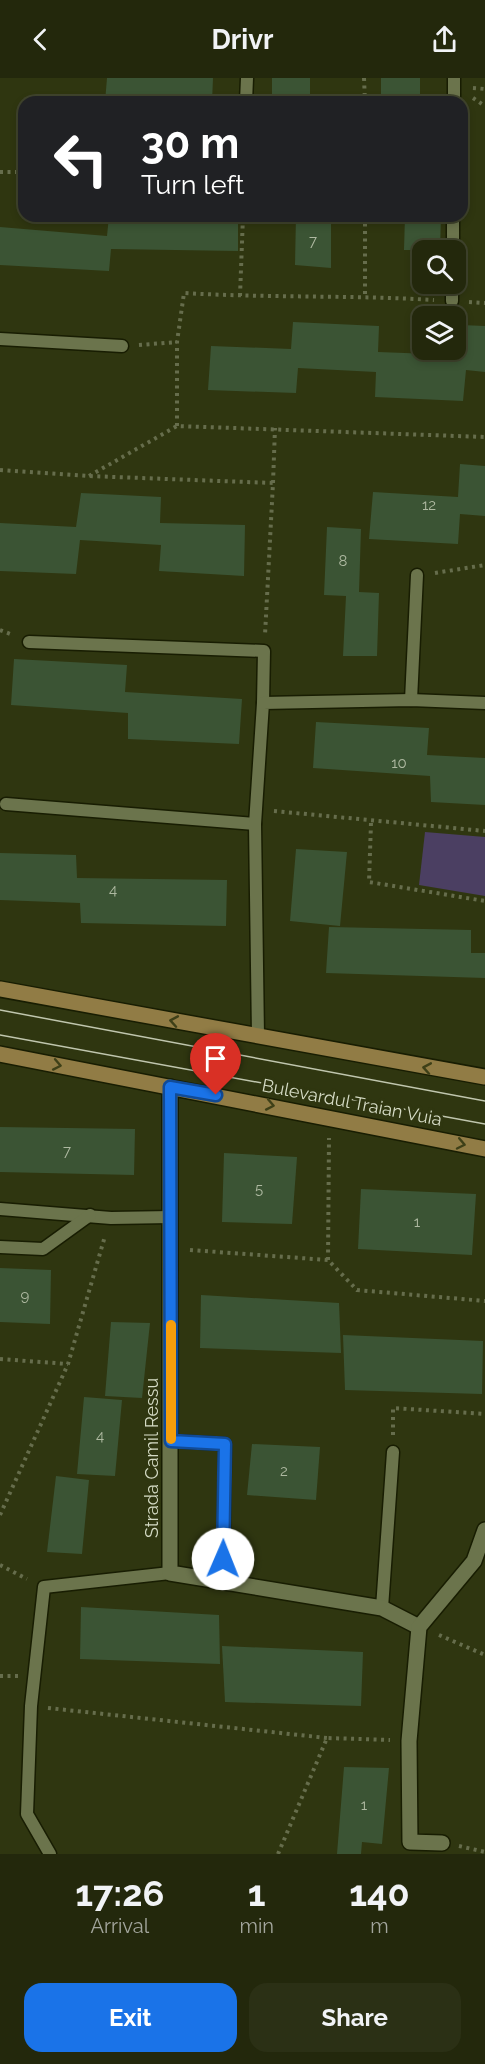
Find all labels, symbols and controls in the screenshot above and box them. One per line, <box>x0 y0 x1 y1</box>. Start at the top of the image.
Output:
icon: back <box>24 23 57 56</box>
icon: share <box>428 23 461 56</box>
text: Drivr <box>212 24 273 55</box>
text: 30 m <box>141 119 239 168</box>
icon: left <box>42 120 120 198</box>
text: Turn left <box>141 169 244 200</box>
house number: 7 <box>309 232 317 250</box>
map controls <box>412 240 466 360</box>
button: search <box>412 240 466 294</box>
button: layers <box>412 306 466 360</box>
house number: 12 <box>422 496 436 514</box>
house number: 8 <box>339 552 348 570</box>
house number: 10 <box>391 754 407 772</box>
house number: 4 <box>109 881 117 899</box>
one-way arrow <box>169 1015 179 1028</box>
pin <box>190 1033 241 1095</box>
icon: arrive <box>199 1042 232 1075</box>
one-way arrow <box>52 1058 62 1071</box>
one-way arrow <box>423 1062 433 1075</box>
street label: Bulevardul Traian Vuia <box>260 1074 444 1130</box>
one-way arrow <box>264 1098 274 1111</box>
one-way arrow <box>455 1137 465 1150</box>
house number: 7 <box>63 1142 71 1160</box>
house number: 5 <box>255 1180 263 1198</box>
house number: 1 <box>414 1213 421 1231</box>
house number: 9 <box>21 1287 30 1305</box>
street label: Strada Camil Ressu <box>141 1378 162 1538</box>
house number: 4 <box>96 1427 104 1445</box>
house number: 2 <box>280 1462 288 1480</box>
position arrow <box>191 1527 255 1591</box>
house number: 1 <box>361 1796 368 1814</box>
text: 17:26 <box>75 1872 164 1914</box>
text: 1 <box>248 1872 266 1914</box>
text: 140 <box>349 1872 410 1914</box>
text: Arrival <box>90 1914 149 1938</box>
text: min <box>240 1914 274 1938</box>
text: m <box>370 1914 389 1938</box>
button: Exit <box>24 1983 237 2052</box>
button: Share <box>249 1983 461 2052</box>

